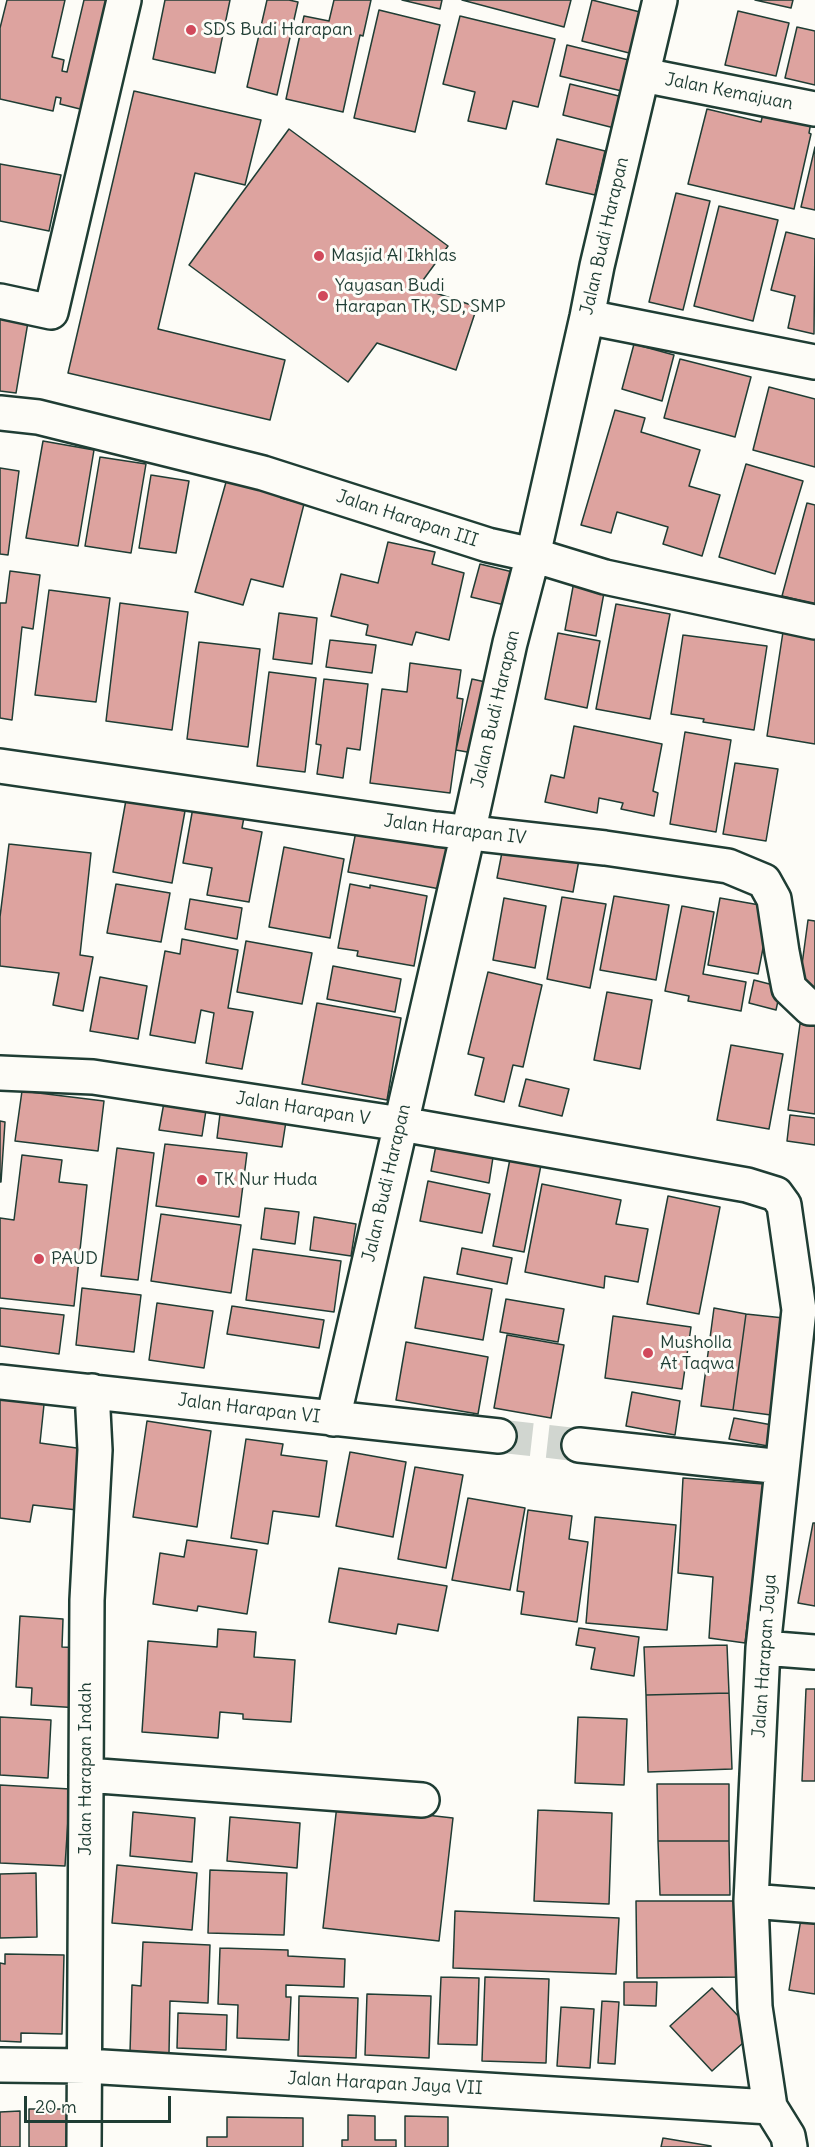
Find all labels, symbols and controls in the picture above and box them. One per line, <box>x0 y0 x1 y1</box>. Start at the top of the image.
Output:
place label: SDS Budi Harapan <box>203 19 353 41</box>
marker: SDS Budi Harapan <box>184 23 198 37</box>
street label: Jalan Kemajuan <box>663 69 795 115</box>
street label: Jalan Budi Harapan <box>576 155 634 317</box>
place label: Masjid Al Ikhlas <box>331 245 457 267</box>
marker: Masjid Al Ikhlas <box>312 249 326 263</box>
place label: Yayasan Budi Harapan TK, SD, SMP <box>335 275 505 318</box>
marker: Yayasan Budi Harapan TK, SD, SMP <box>316 289 330 303</box>
street label: Jalan Harapan III <box>333 486 481 552</box>
street label: Jalan Budi Harapan <box>467 628 525 790</box>
street label: Jalan Harapan IV <box>383 811 527 849</box>
street label: Jalan Harapan V <box>234 1088 372 1130</box>
street label: Jalan Budi Harapan <box>358 1102 416 1264</box>
place label: TK Nur Huda <box>214 1169 317 1191</box>
marker: TK Nur Huda <box>195 1173 209 1187</box>
place label: PAUD <box>51 1248 98 1270</box>
marker: PAUD <box>32 1252 46 1266</box>
place label: Musholla At Taqwa <box>660 1332 735 1374</box>
marker: Musholla At Taqwa <box>641 1346 655 1360</box>
street label: Jalan Harapan VI <box>177 1390 321 1428</box>
street label: Jalan Harapan Jaya <box>749 1573 781 1739</box>
street label: Jalan Harapan Indah <box>75 1682 97 1856</box>
street label: Jalan Harapan Jaya VII <box>287 2068 483 2100</box>
scale bar <box>27 2084 174 2122</box>
text: 20 m <box>35 2095 77 2118</box>

